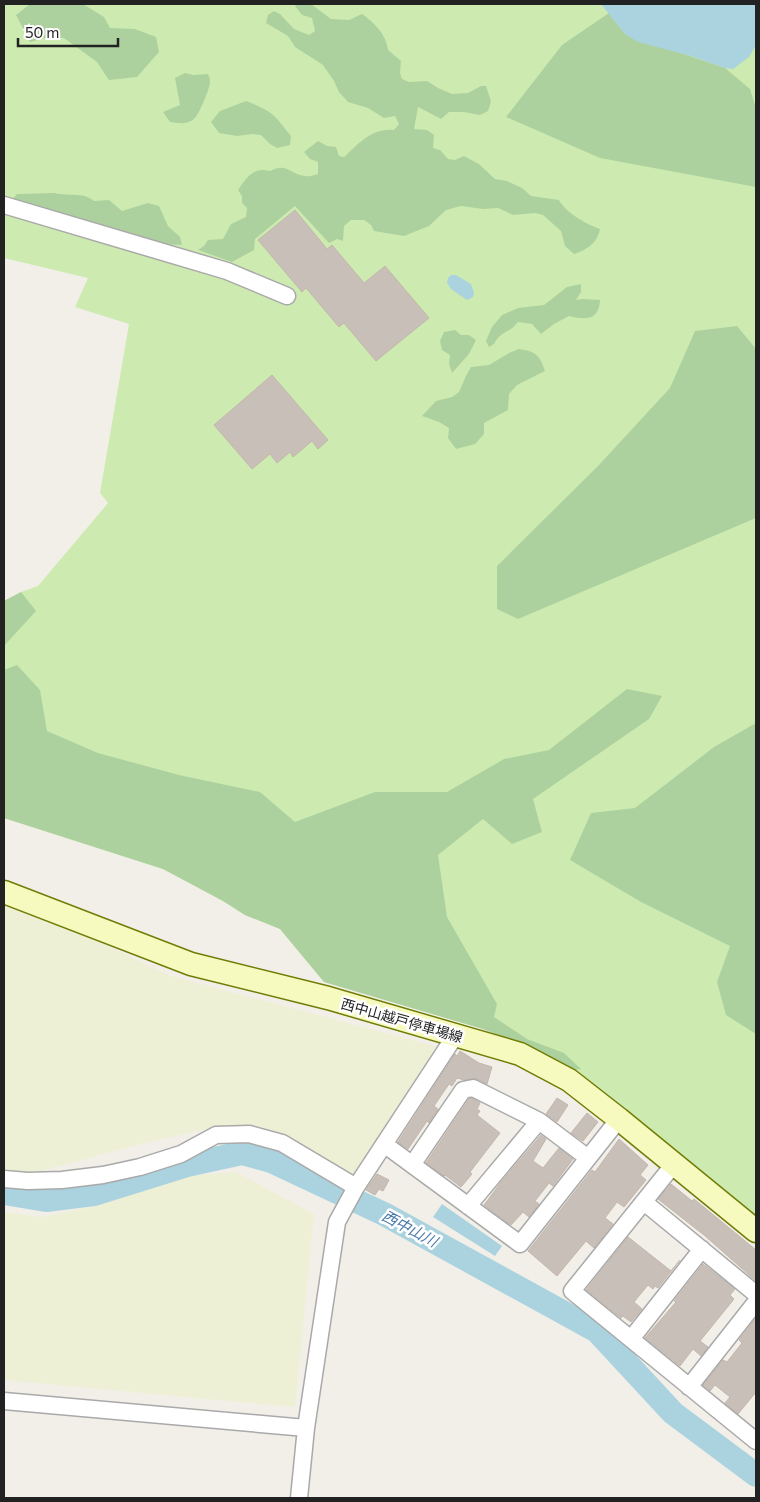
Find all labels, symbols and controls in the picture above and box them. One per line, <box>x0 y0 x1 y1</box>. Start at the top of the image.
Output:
scale bar <box>18 15 118 47</box>
text: 50 m <box>25 23 59 41</box>
street label: 西中山越戸停車場線 <box>339 994 465 1046</box>
water label: 西中山川 <box>379 1206 442 1251</box>

